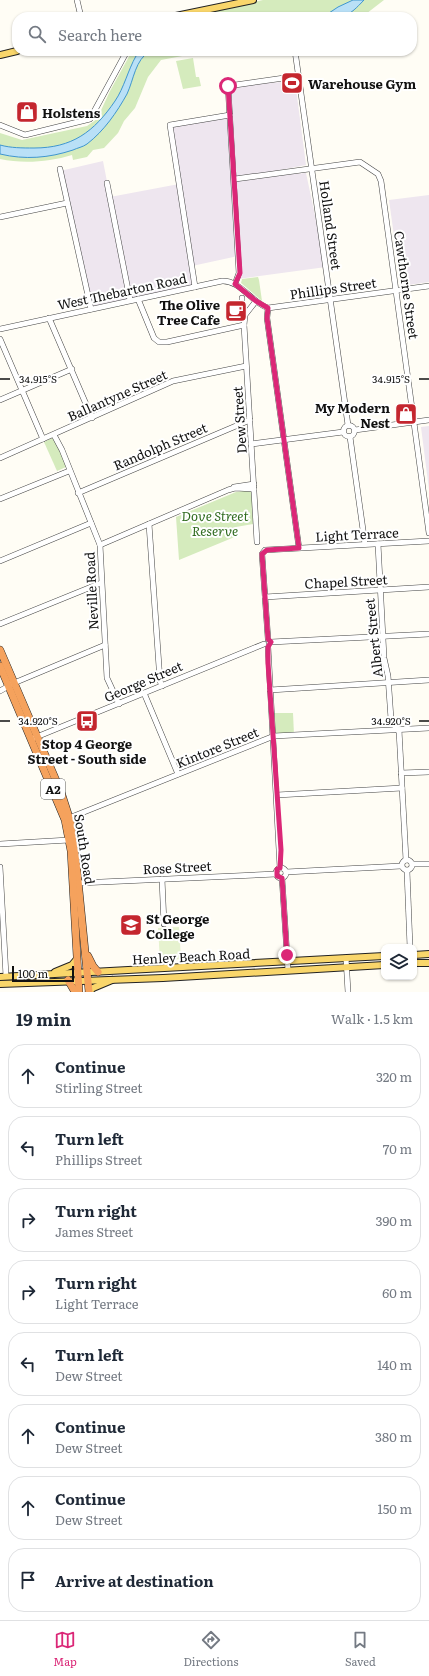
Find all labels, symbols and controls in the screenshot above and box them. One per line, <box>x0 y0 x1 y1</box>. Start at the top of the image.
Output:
search box <box>12 12 417 56</box>
icon: search <box>26 23 48 45</box>
text: Search here <box>58 23 142 46</box>
sports icon: Warehouse Gym <box>279 70 305 96</box>
place label: Warehouse Gym <box>308 74 416 93</box>
route start <box>219 77 237 95</box>
shop icon: Holstens <box>14 99 40 125</box>
place label: Holstens <box>42 103 101 122</box>
street label: Holland Street <box>315 179 347 272</box>
street label: Cawthorne Street <box>390 230 424 341</box>
street label: West Thebarton Road <box>56 268 188 314</box>
street label: Phillips Street <box>288 272 378 303</box>
place label: The Olive Tree Cafe <box>157 295 220 329</box>
cafe icon: The Olive Tree Cafe <box>223 298 249 324</box>
street label: Ballantyne Street <box>64 364 170 425</box>
text: 34.915°S <box>19 371 57 386</box>
text: 34.915°S <box>372 371 410 386</box>
street label: Dew Street <box>227 385 251 454</box>
place label: My Modern Nest <box>315 398 390 432</box>
shop icon: My Modern Nest <box>393 401 419 427</box>
street label: Randolph Street <box>110 417 211 474</box>
park label: Dove Street Reserve <box>181 506 249 540</box>
street label: Light Terrace <box>315 522 399 546</box>
street label: Neville Road <box>79 551 103 631</box>
street label: Chapel Street <box>304 569 389 593</box>
street label: Albert Street <box>359 597 387 679</box>
street label: George Street <box>101 656 186 706</box>
bus stop icon: Stop 4 George Street - South side <box>74 708 100 734</box>
text: 34.920°S <box>18 713 58 728</box>
text: 34.920°S <box>371 713 411 728</box>
street label: Kintore Street <box>173 722 262 772</box>
place label: Stop 4 George Street - South side <box>28 734 146 768</box>
road number: A2 <box>41 779 65 799</box>
street label: South Road <box>70 812 100 886</box>
street label: Rose Street <box>142 856 213 878</box>
place label: St George College <box>146 909 209 943</box>
school or university icon: St George College <box>118 912 144 938</box>
street label: Henley Beach Road <box>131 943 251 969</box>
map controls <box>381 944 417 980</box>
button: layers <box>381 944 417 980</box>
route end <box>278 946 296 964</box>
scale bar <box>12 964 74 983</box>
text: 100 m <box>18 965 48 981</box>
text: 19 min <box>16 1006 71 1031</box>
text: Walk · 1.5 km <box>331 1009 413 1028</box>
text: Continue <box>55 1055 125 1078</box>
icon: ahead <box>17 1065 39 1087</box>
text: 320 m <box>376 1067 412 1086</box>
text: Stirling Street <box>55 1078 142 1097</box>
text: Turn left <box>55 1127 124 1150</box>
icon: left <box>17 1137 39 1159</box>
text: 70 m <box>383 1139 412 1158</box>
text: Phillips Street <box>55 1150 142 1169</box>
text: Turn right <box>55 1199 137 1222</box>
icon: right <box>17 1209 39 1231</box>
text: 390 m <box>375 1211 412 1230</box>
text: James Street <box>55 1222 133 1241</box>
text: Turn right <box>55 1271 137 1294</box>
icon: right <box>17 1281 39 1303</box>
text: 60 m <box>382 1283 412 1302</box>
text: Light Terrace <box>55 1294 139 1313</box>
text: Turn left <box>55 1343 124 1366</box>
icon: left <box>17 1353 39 1375</box>
text: 140 m <box>377 1355 412 1374</box>
text: Dew Street <box>55 1366 123 1385</box>
text: Continue <box>55 1415 125 1438</box>
icon: ahead <box>17 1425 39 1447</box>
text: 380 m <box>375 1427 412 1446</box>
text: Dew Street <box>55 1438 123 1457</box>
text: Continue <box>55 1487 125 1510</box>
icon: ahead <box>17 1497 39 1519</box>
text: 150 m <box>377 1499 412 1518</box>
text: Dew Street <box>55 1510 123 1529</box>
icon: arrive <box>17 1569 39 1591</box>
text: Arrive at destination <box>55 1569 214 1592</box>
tab: Map <box>53 1629 77 1669</box>
tab: Directions <box>183 1629 238 1669</box>
tab: Saved <box>345 1629 376 1669</box>

